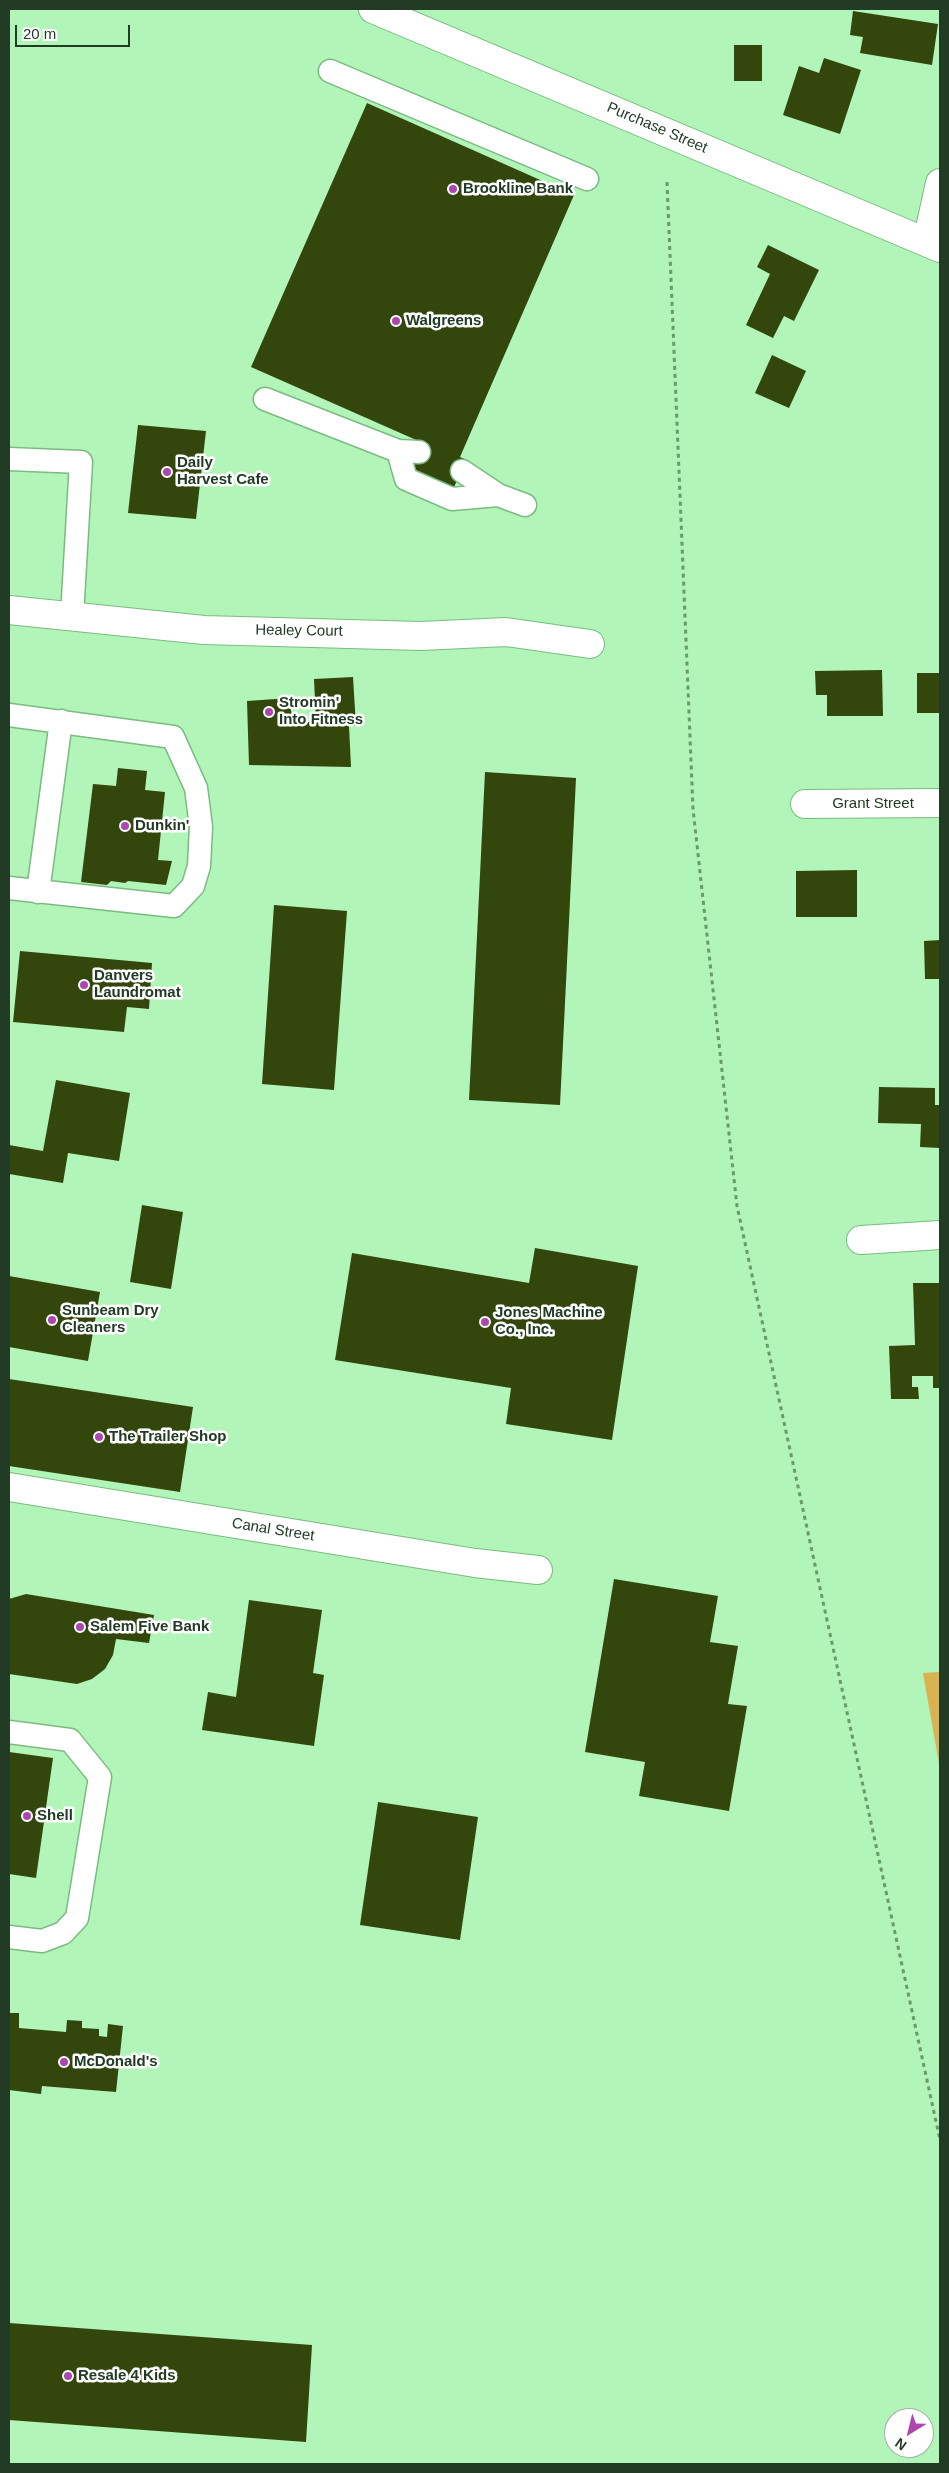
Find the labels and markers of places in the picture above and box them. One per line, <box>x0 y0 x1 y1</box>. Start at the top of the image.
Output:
place label: Brookline Bank <box>463 180 573 198</box>
marker: Brookline Bank <box>447 183 459 195</box>
place label: Walgreens <box>406 312 481 330</box>
marker: Walgreens <box>390 315 402 327</box>
place label: Daily Harvest Cafe <box>177 454 269 489</box>
marker: Daily Harvest Cafe <box>161 466 173 478</box>
place label: Stromin' Into Fitness <box>279 694 363 729</box>
marker: Stromin' Into Fitness <box>263 706 275 718</box>
place label: Dunkin' <box>135 817 189 835</box>
marker: Dunkin' <box>119 820 131 832</box>
place label: Danvers Laundromat <box>94 967 181 1002</box>
marker: Danvers Laundromat <box>78 979 90 991</box>
place label: Sunbeam Dry Cleaners <box>62 1302 159 1337</box>
place label: Jones Machine Co., Inc. <box>495 1304 603 1339</box>
marker: Sunbeam Dry Cleaners <box>46 1314 58 1326</box>
marker: Jones Machine Co., Inc. <box>479 1316 491 1328</box>
place label: The Trailer Shop <box>109 1428 227 1446</box>
marker: The Trailer Shop <box>93 1431 105 1443</box>
place label: Salem Five Bank <box>90 1618 209 1636</box>
marker: Salem Five Bank <box>74 1621 86 1633</box>
place label: Shell <box>37 1807 73 1825</box>
marker: Shell <box>21 1810 33 1822</box>
place label: McDonald's <box>74 2053 158 2071</box>
marker: McDonald's <box>58 2056 70 2068</box>
place label: Resale 4 Kids <box>78 2367 176 2385</box>
marker: Resale 4 Kids <box>62 2370 74 2382</box>

